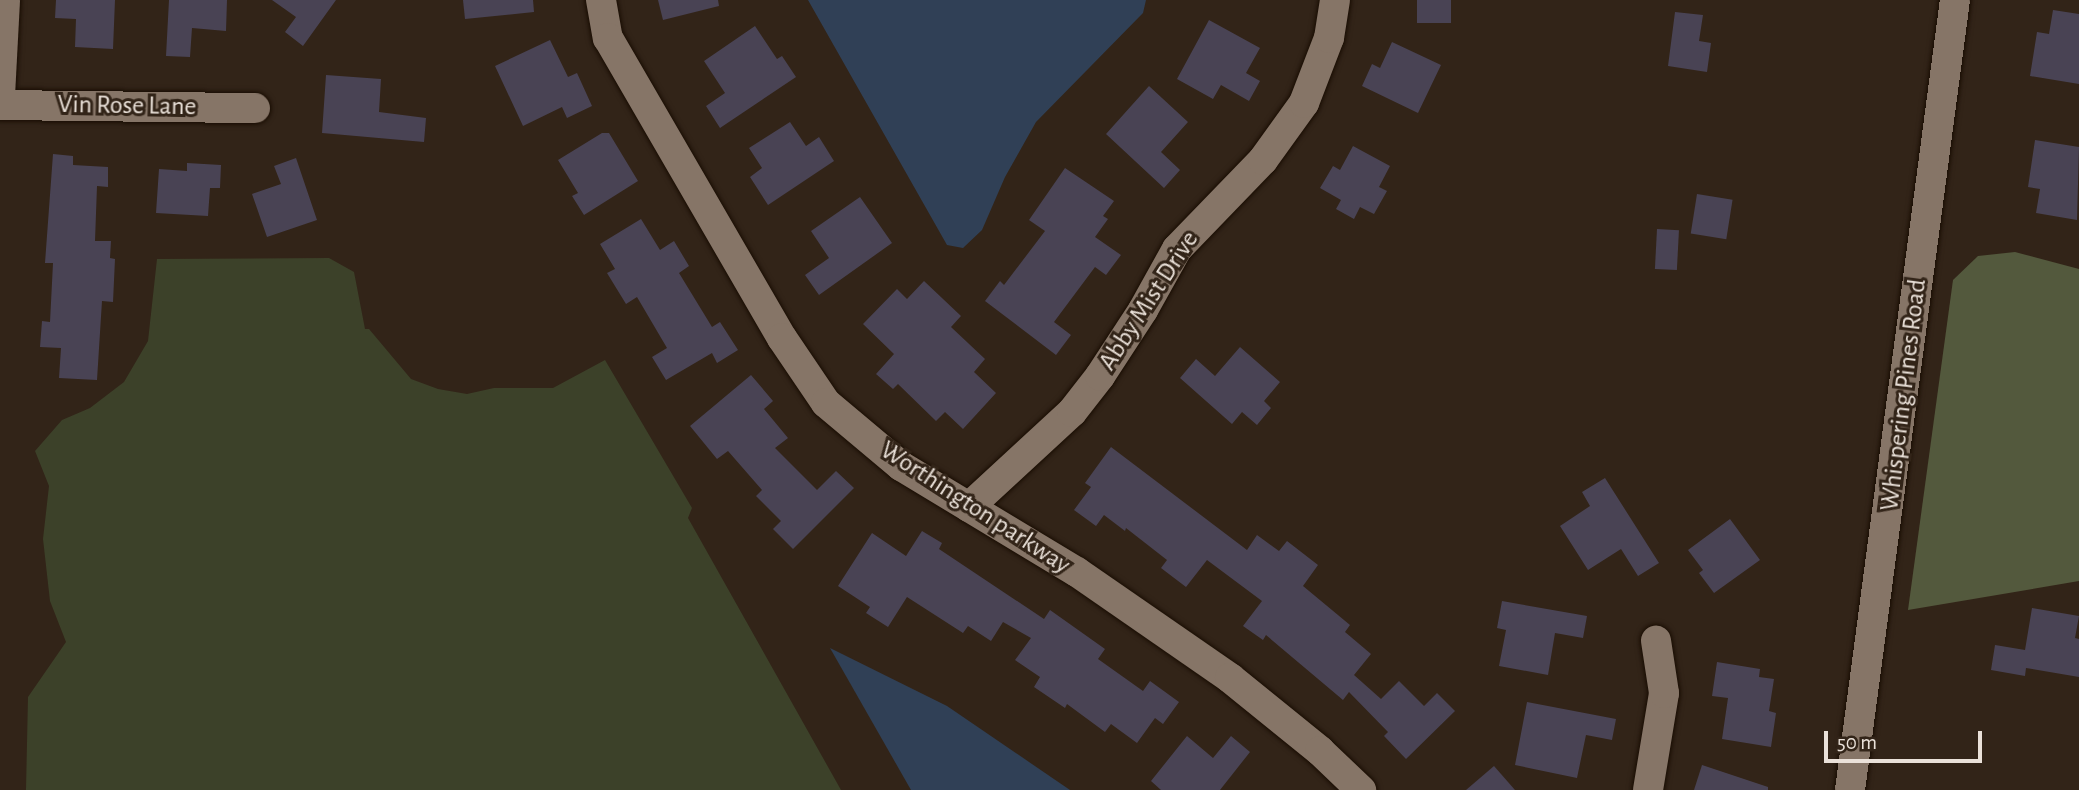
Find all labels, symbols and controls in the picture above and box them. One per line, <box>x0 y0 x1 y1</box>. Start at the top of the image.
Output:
street label: Vin Rose Lane <box>57 89 197 123</box>
street label: Abby Mist Drive <box>1092 225 1206 377</box>
street label: Whispering Pines Road <box>1874 277 1934 513</box>
street label: Worthington parkway <box>874 435 1076 581</box>
scale bar <box>1827 716 1984 760</box>
text: 50 m <box>1837 732 1877 753</box>

